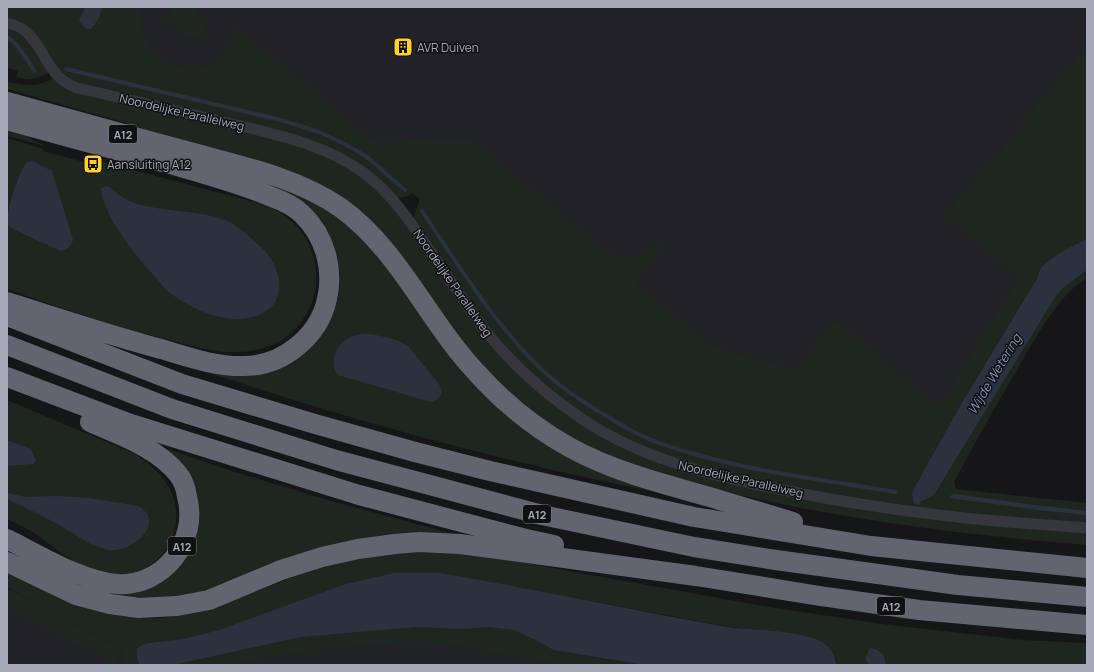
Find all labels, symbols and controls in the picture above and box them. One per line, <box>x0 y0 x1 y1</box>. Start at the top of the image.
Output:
building icon: AVR Duiven <box>392 36 414 58</box>
place label: AVR Duiven <box>417 39 479 56</box>
street label: Noordelijke Parallelweg <box>118 89 246 135</box>
road number: A12 <box>109 125 137 143</box>
bus stop icon: Aansluiting A12 <box>82 153 104 175</box>
place label: Aansluiting A12 <box>107 156 191 173</box>
street label: Noordelijke Parallelweg <box>409 226 497 340</box>
water label: Wijde Wetering <box>963 329 1026 418</box>
street label: Noordelijke Parallelweg <box>677 456 805 502</box>
road number: A12 <box>523 505 551 523</box>
road number: A12 <box>168 537 196 555</box>
road number: A12 <box>877 597 905 615</box>

